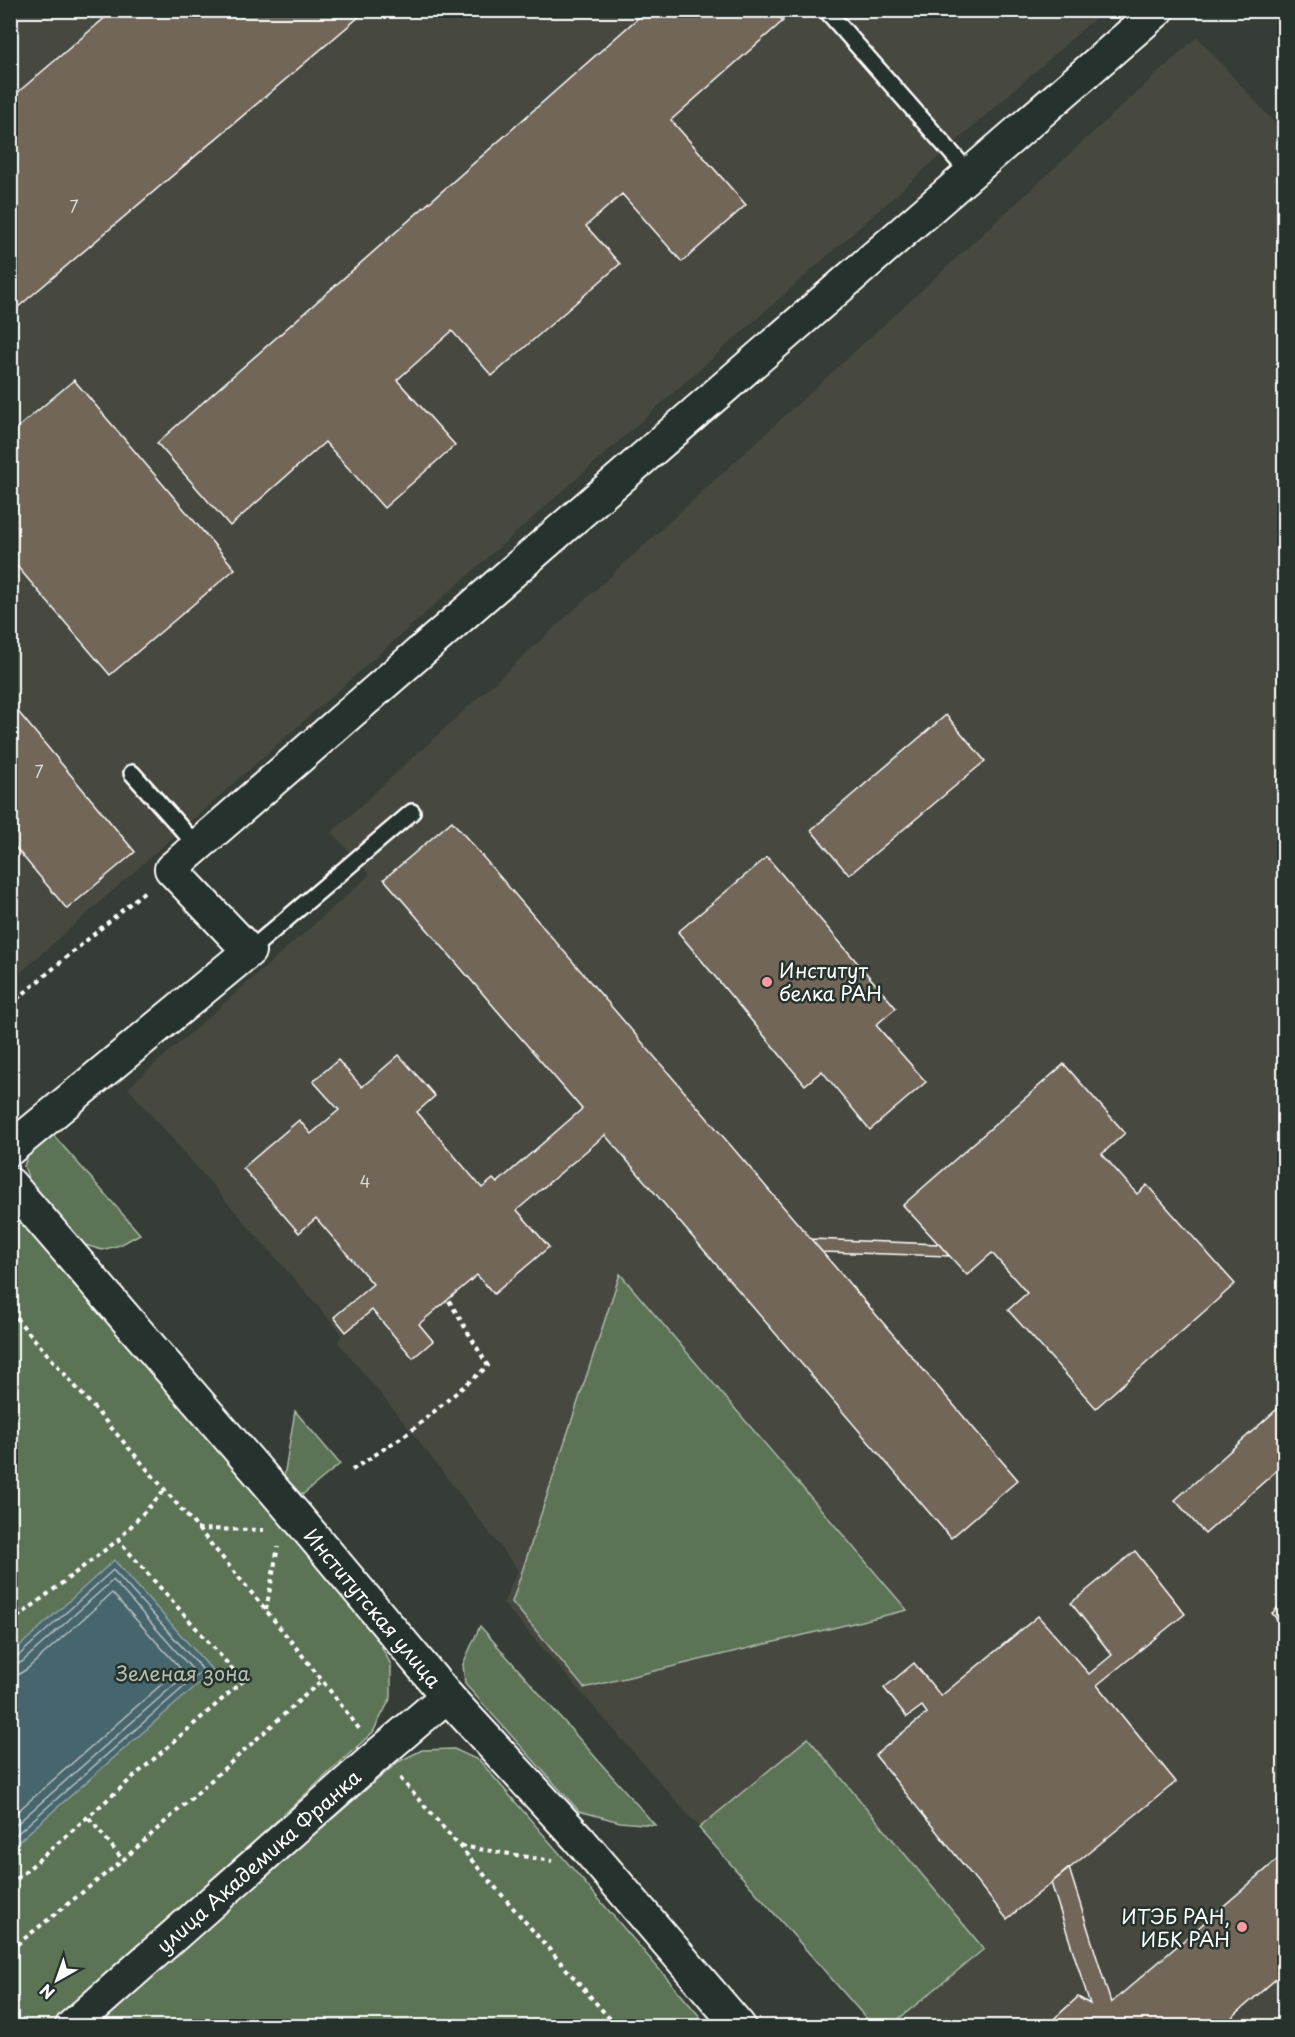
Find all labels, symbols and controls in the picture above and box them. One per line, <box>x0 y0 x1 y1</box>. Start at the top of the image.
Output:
house number: 7 <box>69 194 79 218</box>
house number: 7 <box>34 759 44 783</box>
place label: Институт белка РАН <box>779 955 882 1008</box>
marker: Институт белка РАН <box>760 975 774 989</box>
house number: 4 <box>360 1169 370 1193</box>
street label: Институтская улица <box>297 1521 449 1694</box>
park label: Зеленая зона <box>116 1658 251 1688</box>
street label: улица Академика Франка <box>149 1762 368 1960</box>
place label: ИТЭБ РАН, ИБК РАН <box>1121 1901 1230 1954</box>
marker: ИТЭБ РАН, ИБК РАН <box>1235 1920 1249 1934</box>
north arrow <box>27 1950 87 2010</box>
text: N <box>34 1979 59 2006</box>

